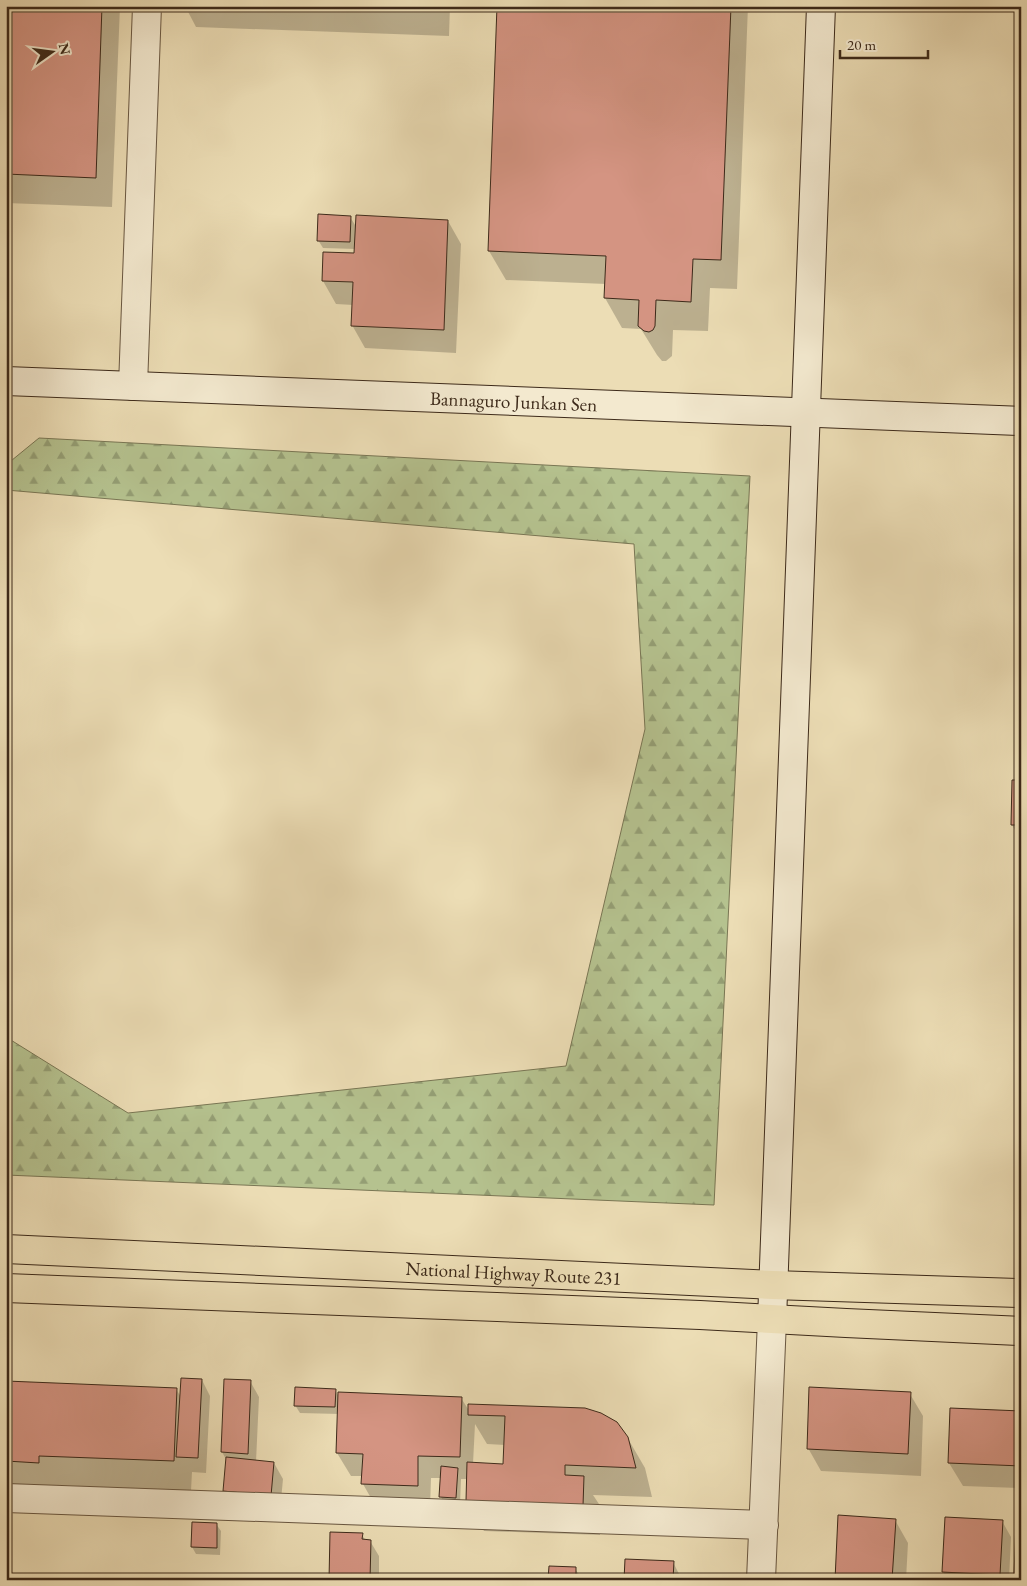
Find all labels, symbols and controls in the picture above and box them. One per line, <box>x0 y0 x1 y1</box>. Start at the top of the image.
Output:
north arrow <box>28 28 78 78</box>
scale bar <box>840 28 927 60</box>
text: 20 m <box>847 35 876 54</box>
text: N <box>55 41 75 57</box>
street label: Bannaguro Junkan Sen <box>429 386 598 417</box>
street label: National Highway Route 231 <box>405 1256 622 1291</box>

